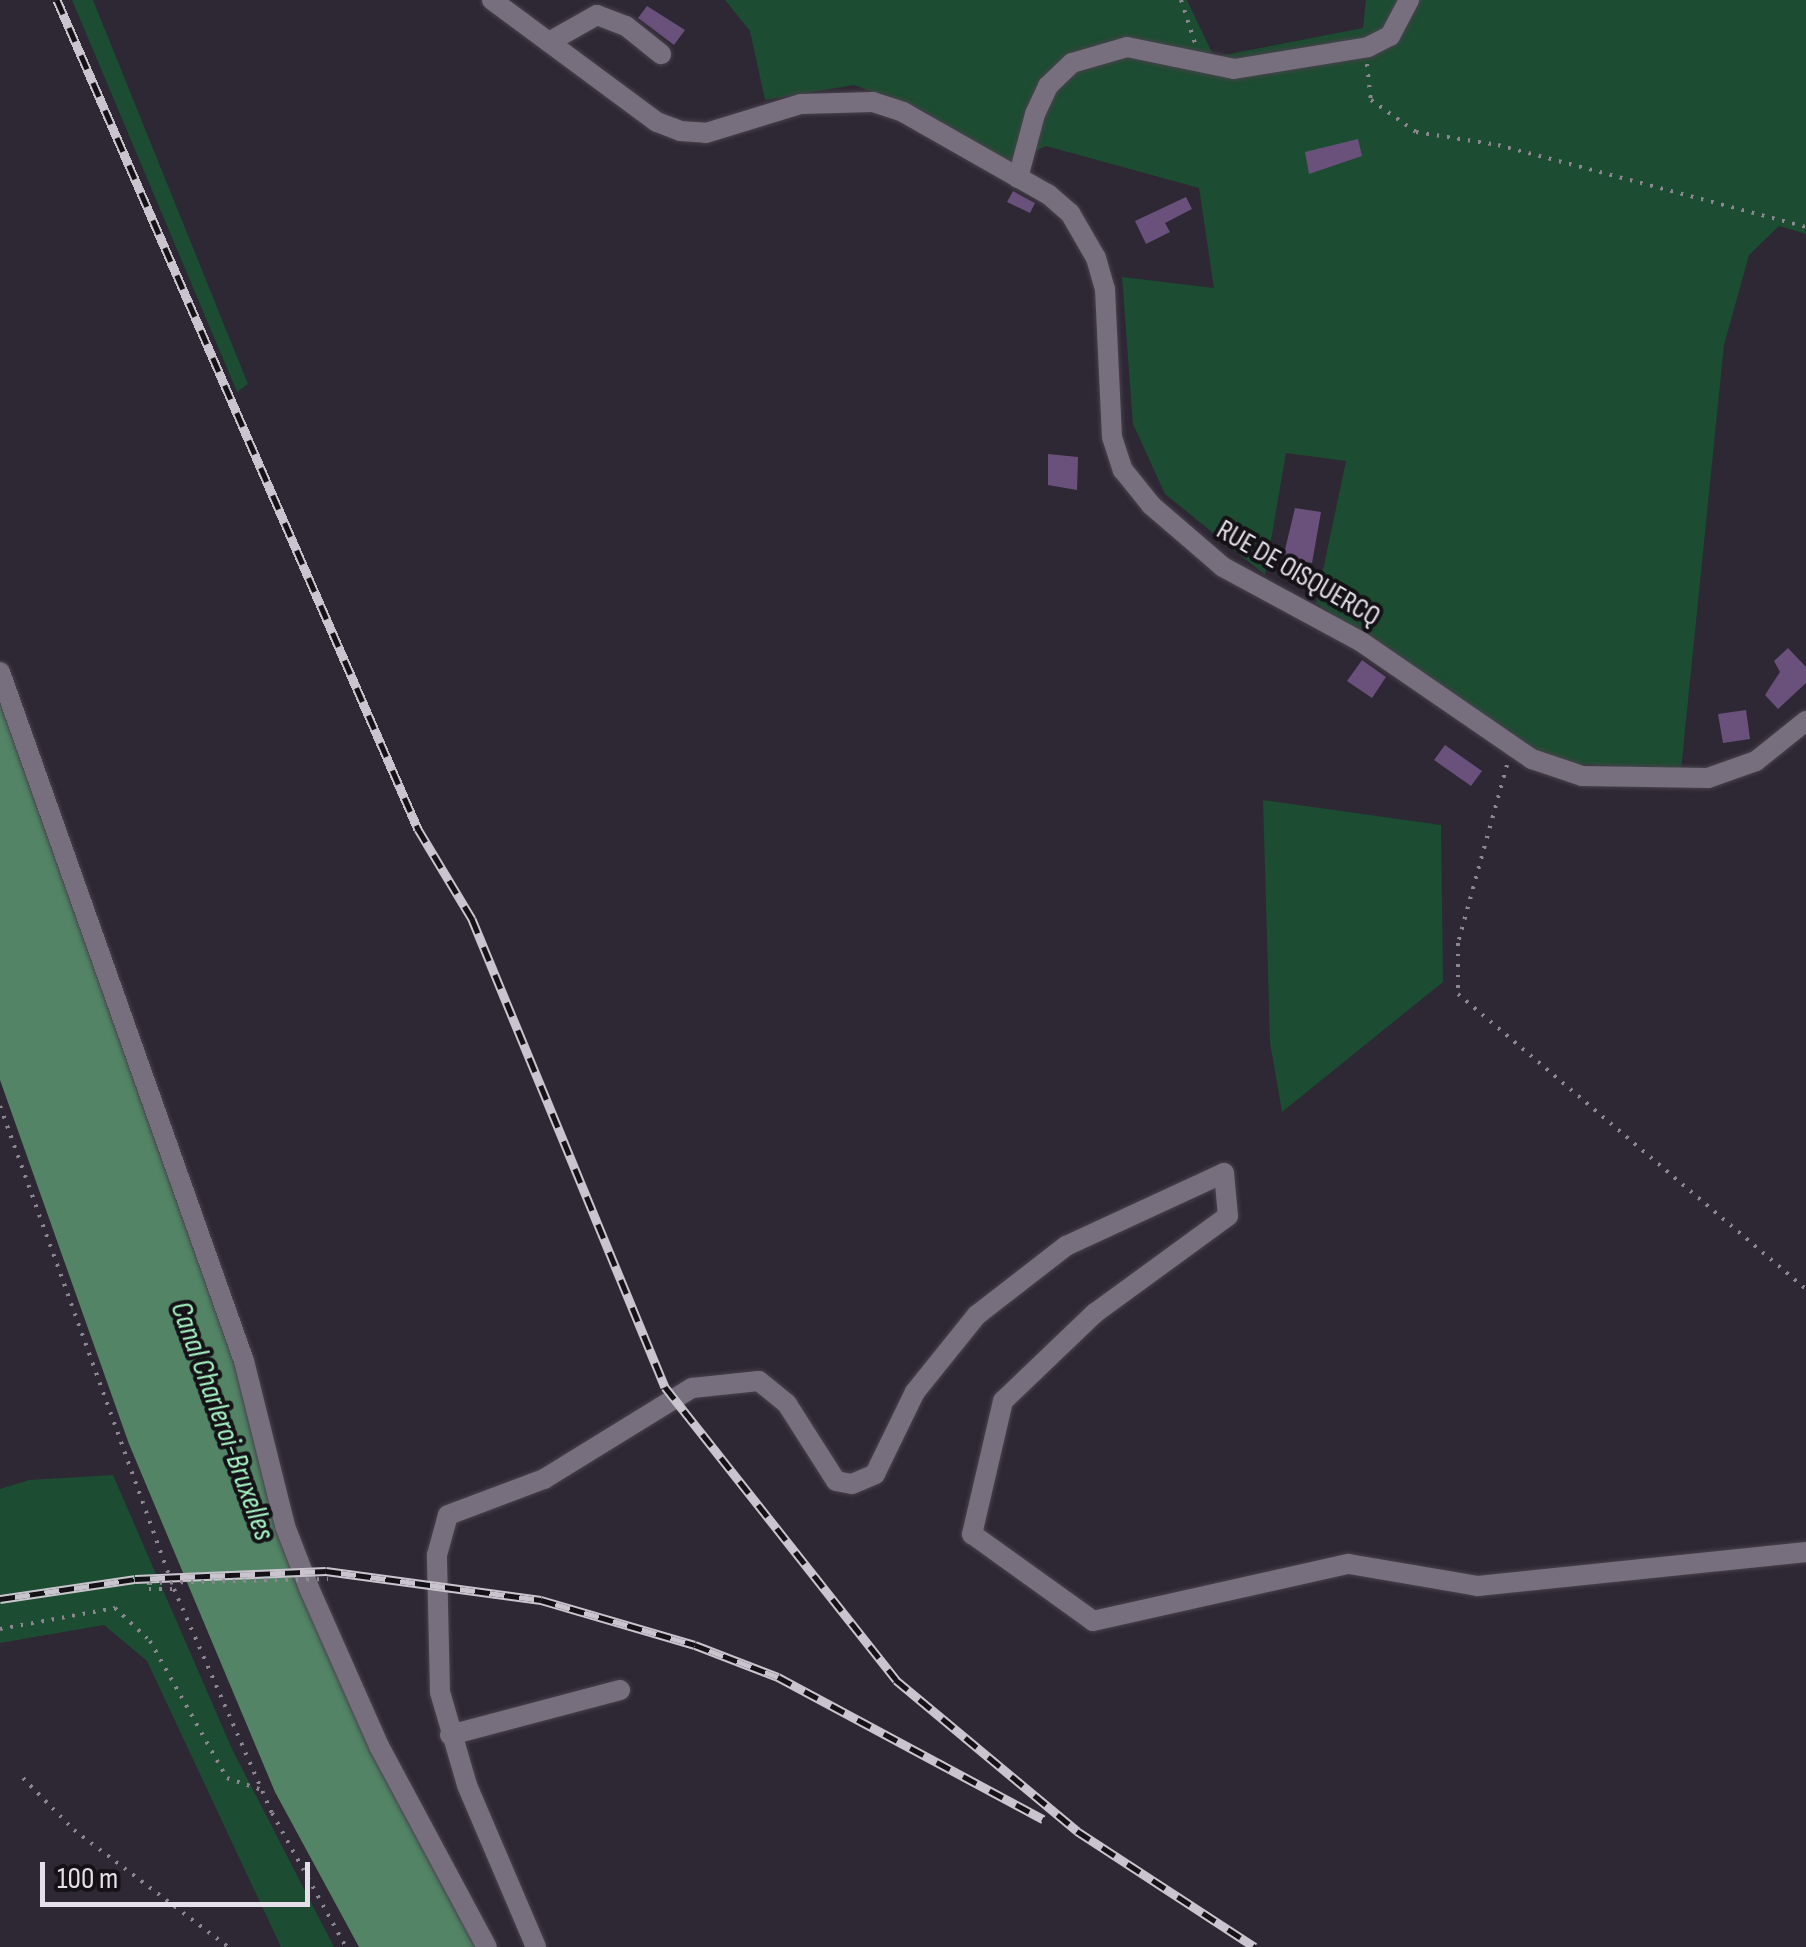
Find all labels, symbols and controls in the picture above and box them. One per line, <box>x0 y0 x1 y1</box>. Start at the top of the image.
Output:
street label: RUE DE OISQUERCQ <box>1210 514 1386 634</box>
water label: Canal Charleroi-Bruxelles <box>162 1297 282 1545</box>
scale bar <box>45 1842 315 1904</box>
text: 100 m <box>57 1861 118 1897</box>

